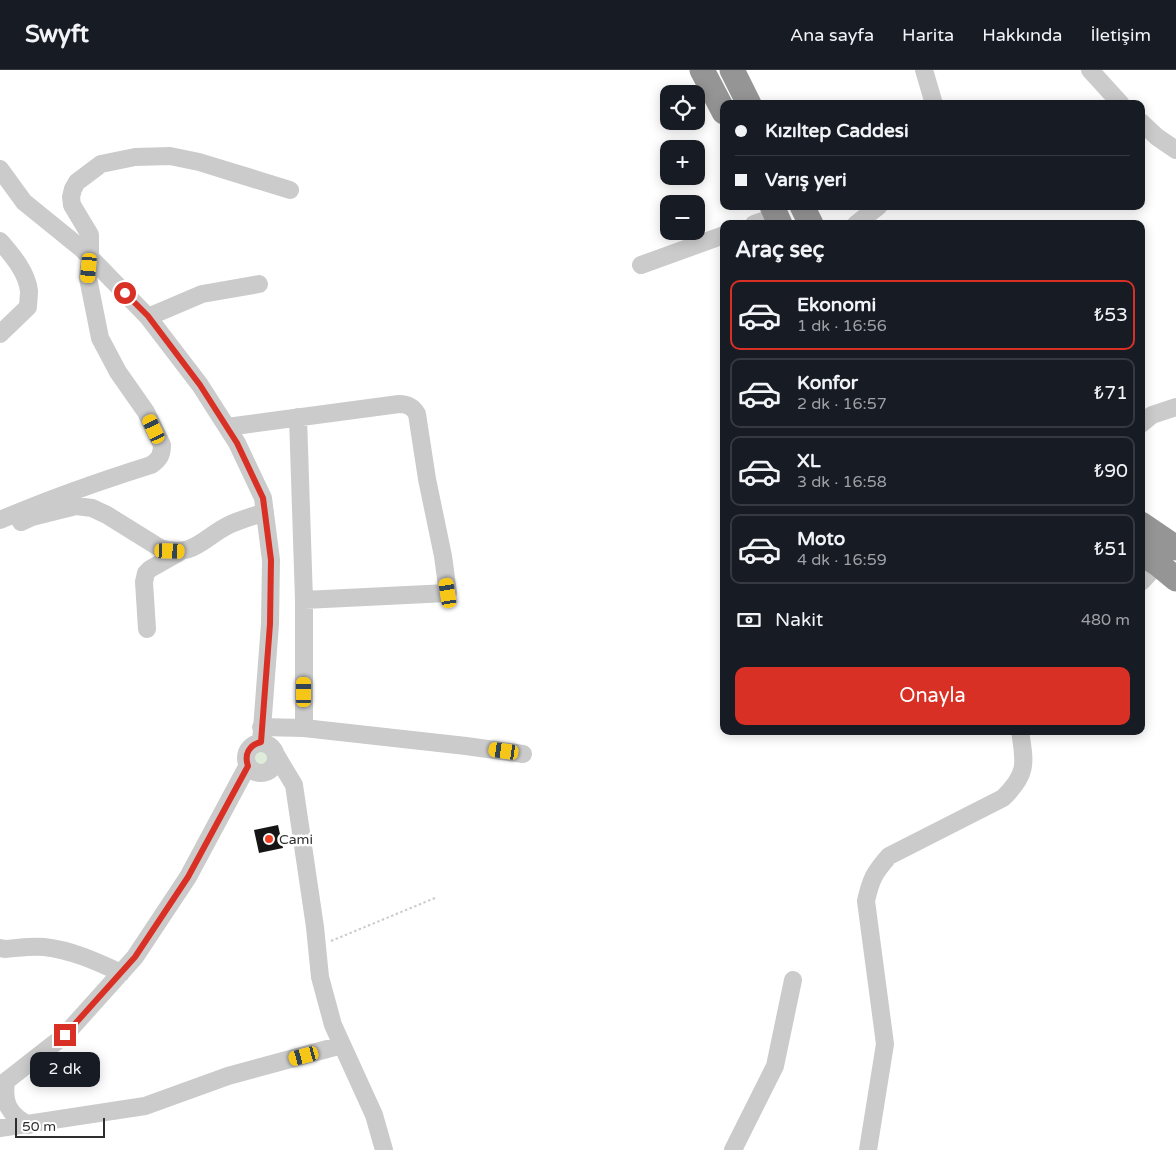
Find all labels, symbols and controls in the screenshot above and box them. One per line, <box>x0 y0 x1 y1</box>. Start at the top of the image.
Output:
text: Swyft <box>25 20 89 49</box>
text: Ana sayfa <box>790 24 874 46</box>
text: Harita <box>902 24 954 46</box>
text: Hakkında <box>982 24 1062 46</box>
text: İletişim <box>1090 24 1151 46</box>
map controls <box>660 85 705 240</box>
button: locate <box>660 85 705 130</box>
text: Kızıltep Caddesi <box>765 120 909 142</box>
button: + <box>660 140 705 185</box>
text: Varış yeri <box>765 169 847 191</box>
button: − <box>660 195 705 240</box>
text: Araç seç <box>735 237 824 263</box>
car <box>80 252 97 284</box>
route start <box>114 282 136 304</box>
icon: car <box>737 293 782 338</box>
text: Ekonomi <box>797 294 876 316</box>
text: ₺53 <box>1094 304 1128 326</box>
text: 1 dk · 16:56 <box>797 316 887 336</box>
icon: car <box>737 371 782 416</box>
text: Konfor <box>797 372 858 394</box>
text: ₺71 <box>1094 382 1128 404</box>
text: 2 dk · 16:57 <box>797 394 887 414</box>
car <box>140 412 167 446</box>
icon: car <box>737 449 782 494</box>
text: XL <box>797 450 821 472</box>
text: ₺90 <box>1094 460 1128 482</box>
text: 3 dk · 16:58 <box>797 472 887 492</box>
icon: car <box>737 527 782 572</box>
text: Moto <box>797 528 845 550</box>
text: ₺51 <box>1094 538 1128 560</box>
car <box>154 543 185 559</box>
text: 4 dk · 16:59 <box>797 550 887 570</box>
car <box>438 577 457 609</box>
icon: cash <box>735 606 763 634</box>
text: Nakit <box>775 609 823 631</box>
text: 480 m <box>1081 610 1130 630</box>
button: Onayla <box>735 667 1130 725</box>
car <box>296 677 311 707</box>
car <box>488 741 519 761</box>
place label: Cami <box>279 831 313 848</box>
marker: Cami <box>263 833 275 845</box>
route end <box>54 1024 76 1046</box>
car <box>287 1045 320 1067</box>
callout: 2 dk <box>30 1052 100 1088</box>
text: 2 dk <box>48 1059 82 1079</box>
scale bar <box>15 1115 105 1138</box>
text: 50 m <box>22 1118 56 1135</box>

